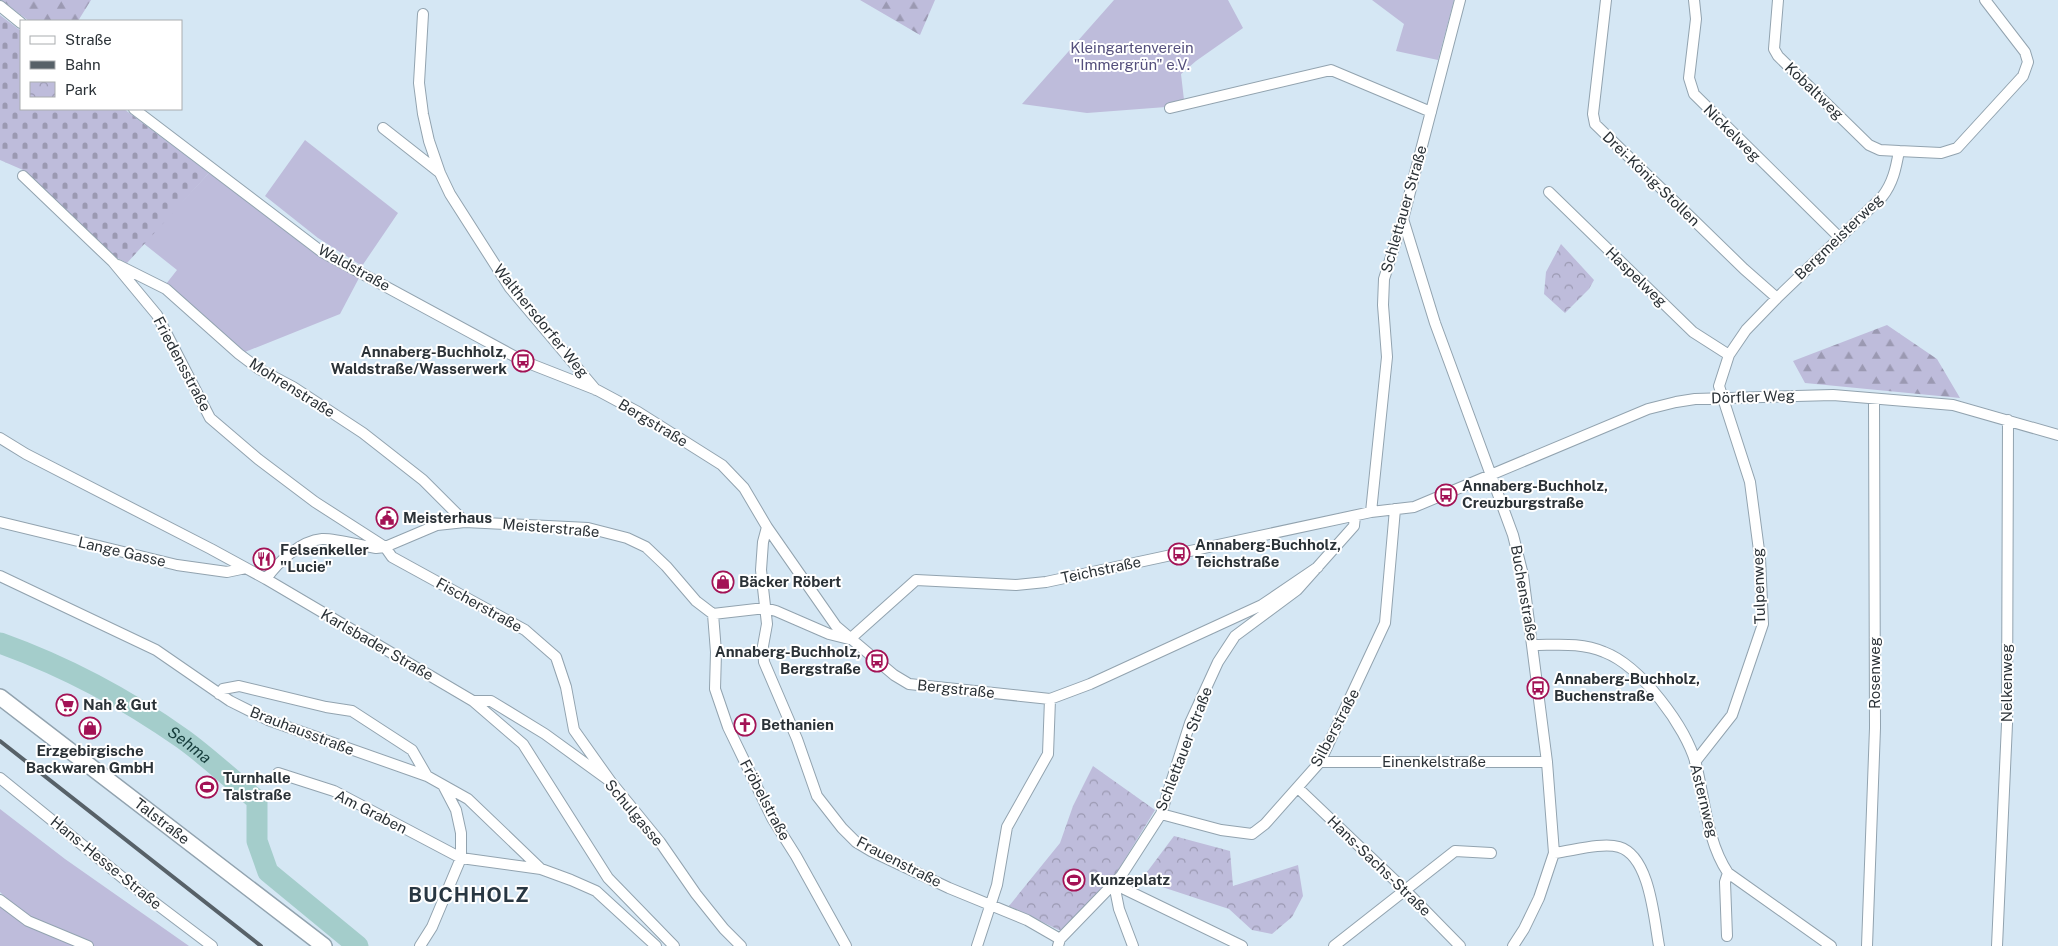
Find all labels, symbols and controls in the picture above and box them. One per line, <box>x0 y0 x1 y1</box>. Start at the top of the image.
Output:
legend <box>20 20 182 110</box>
text: Straße <box>65 31 112 48</box>
park label: Kleingartenverein "Immergrün" e.V. <box>1070 39 1194 73</box>
text: Bahn <box>65 56 101 73</box>
street label: Kobaltweg <box>1782 59 1847 123</box>
text: Park <box>65 81 97 98</box>
street label: Nickelweg <box>1700 101 1764 165</box>
street label: Drei-König-Stollen <box>1599 128 1703 229</box>
street label: Schlettauer Straße <box>1377 143 1430 275</box>
street label: Bergmeisterweg <box>1791 190 1886 283</box>
street label: Waldstraße <box>315 241 393 294</box>
street label: Haspelweg <box>1602 243 1670 310</box>
street label: Walthersdorfer Weg <box>491 261 592 381</box>
street label: Friedensstraße <box>150 313 215 414</box>
place label: Annaberg-Buchholz, Waldstraße/Wasserwerk <box>331 343 507 377</box>
bus stop icon: Annaberg-Buchholz, Waldstraße/Wasserwerk <box>511 349 535 373</box>
street label: Mohrenstraße <box>246 355 338 421</box>
street label: Dörfler Weg <box>1711 387 1795 406</box>
street label: Bergstraße <box>616 395 691 450</box>
place label: Annaberg-Buchholz, Creuzburgstraße <box>1462 477 1608 511</box>
bus stop icon: Annaberg-Buchholz, Creuzburgstraße <box>1434 483 1458 507</box>
public building icon: Meisterhaus <box>375 506 399 530</box>
place label: Meisterhaus <box>403 509 492 526</box>
street label: Meisterstraße <box>502 515 600 540</box>
street label: Lange Gasse <box>77 533 168 570</box>
place label: Annaberg-Buchholz, Teichstraße <box>1195 536 1341 570</box>
place label: Felsenkeller "Lucie" <box>280 541 369 575</box>
bus stop icon: Annaberg-Buchholz, Teichstraße <box>1167 542 1191 566</box>
street label: Buchenstraße <box>1508 544 1541 642</box>
restaurant icon: Felsenkeller "Lucie" <box>252 547 276 571</box>
street label: Tulpenweg <box>1749 547 1768 625</box>
street label: Teichstraße <box>1059 553 1142 586</box>
shop icon: Bäcker Röbert <box>711 570 735 594</box>
place label: Bäcker Röbert <box>739 573 841 590</box>
street label: Fischerstraße <box>433 574 525 635</box>
street label: Karlsbader Straße <box>318 605 437 684</box>
street label: Rosenweg <box>1866 637 1883 709</box>
place label: Annaberg-Buchholz, Bergstraße <box>715 643 861 677</box>
street label: Nelkenweg <box>1998 644 2015 722</box>
bus stop icon: Annaberg-Buchholz, Bergstraße <box>865 649 889 673</box>
place label: Annaberg-Buchholz, Buchenstraße <box>1554 670 1700 704</box>
street label: Bergstraße <box>916 676 996 701</box>
bus stop icon: Annaberg-Buchholz, Buchenstraße <box>1526 676 1550 700</box>
street label: Schlettauer Straße <box>1152 684 1215 813</box>
street label: Silberstraße <box>1307 686 1362 770</box>
supermarket icon: Nah & Gut <box>55 693 79 717</box>
place label: Nah & Gut <box>83 696 157 713</box>
street label: Brauhausstraße <box>248 703 357 758</box>
church icon: Bethanien <box>733 713 757 737</box>
shop icon: Erzgebirgische Backwaren GmbH <box>78 716 102 740</box>
place label: Bethanien <box>761 716 834 733</box>
water label: Sehma <box>164 722 215 767</box>
place label: Erzgebirgische Backwaren GmbH <box>26 742 154 776</box>
street label: Einenkelstraße <box>1382 753 1486 770</box>
street label: Fröbelstraße <box>737 756 794 843</box>
street label: Asternweg <box>1687 762 1722 840</box>
place label: Turnhalle Talstraße <box>223 769 291 803</box>
sports icon: Turnhalle Talstraße <box>195 775 219 799</box>
street label: Schulgasse <box>602 776 667 849</box>
street label: Am Graben <box>333 786 410 837</box>
street label: Talstraße <box>131 794 193 847</box>
street label: Hans-Sachs-Straße <box>1324 812 1435 919</box>
street label: Hans-Hesse-Straße <box>47 813 165 913</box>
street label: Frauenstraße <box>854 833 945 890</box>
sports icon: Kunzeplatz <box>1062 868 1086 892</box>
place label: Kunzeplatz <box>1090 871 1170 888</box>
district label: BUCHHOLZ <box>408 883 530 907</box>

